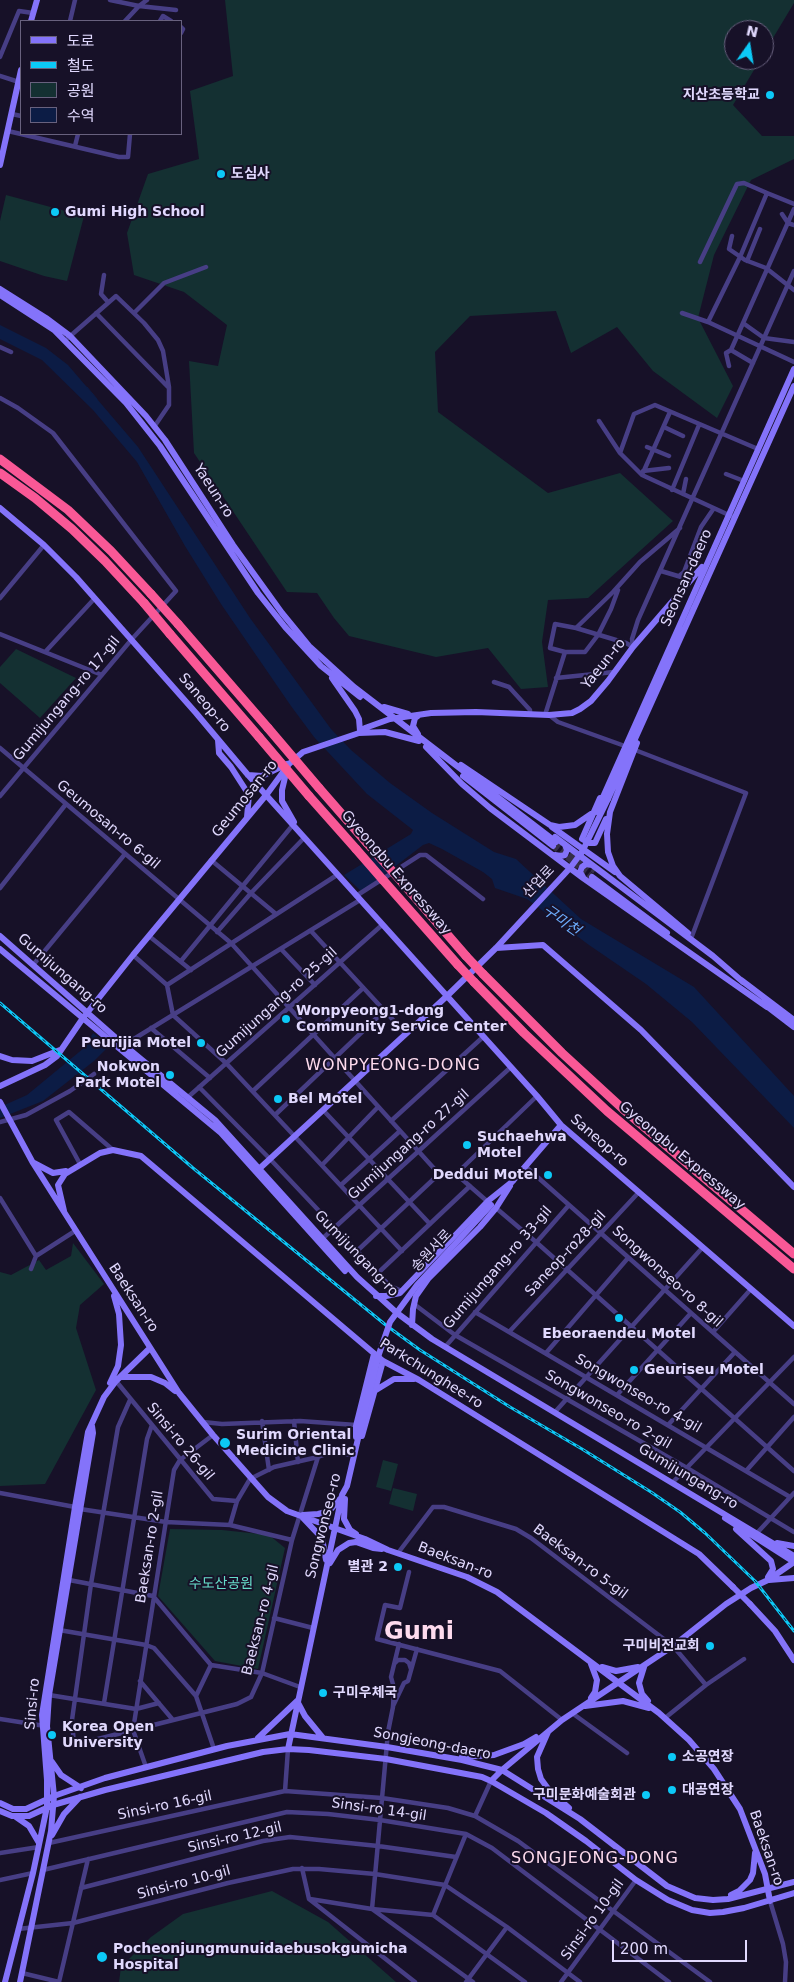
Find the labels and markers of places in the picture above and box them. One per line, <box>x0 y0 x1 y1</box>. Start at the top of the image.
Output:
place label: 지산초등학교 <box>683 87 760 103</box>
marker: 지산초등학교 <box>764 89 776 101</box>
place label: 도심사 <box>231 166 270 182</box>
marker: 도심사 <box>215 168 227 180</box>
place label: Gumi High School <box>65 204 204 220</box>
marker: Gumi High School <box>49 206 61 218</box>
place label: Wonpyeong1-dong Community Service Center <box>296 1003 506 1036</box>
marker: Wonpyeong1-dong Community Service Center <box>280 1013 292 1025</box>
place label: Peurijia Motel <box>81 1035 191 1051</box>
marker: Peurijia Motel <box>195 1037 207 1049</box>
place label: Nokwon Park Motel <box>75 1059 160 1092</box>
marker: Nokwon Park Motel <box>164 1069 176 1081</box>
place label: Bel Motel <box>288 1091 362 1107</box>
marker: Bel Motel <box>272 1093 284 1105</box>
place label: Suchaehwa Motel <box>477 1129 567 1162</box>
marker: Suchaehwa Motel <box>461 1139 473 1151</box>
place label: Deddui Motel <box>433 1167 538 1183</box>
marker: Deddui Motel <box>542 1169 554 1181</box>
marker: Ebeoraendeu Motel <box>613 1312 625 1324</box>
place label: Ebeoraendeu Motel <box>542 1326 696 1342</box>
place label: Geuriseu Motel <box>644 1362 764 1378</box>
marker: Geuriseu Motel <box>628 1364 640 1376</box>
place label: Surim Oriental Medicine Clinic <box>236 1427 355 1460</box>
marker: Surim Oriental Medicine Clinic <box>218 1436 232 1450</box>
place label: 별관 2 <box>348 1559 388 1575</box>
marker: 별관 2 <box>392 1561 404 1573</box>
place label: 구미비전교회 <box>623 1638 700 1654</box>
marker: 구미비전교회 <box>704 1640 716 1652</box>
place label: 구미우체국 <box>333 1685 397 1701</box>
marker: 구미우체국 <box>317 1687 329 1699</box>
place label: Korea Open University <box>62 1719 154 1751</box>
marker: Korea Open University <box>46 1729 58 1741</box>
place label: 소공연장 <box>682 1749 734 1765</box>
marker: 소공연장 <box>666 1751 678 1763</box>
place label: 대공연장 <box>682 1782 734 1798</box>
marker: 대공연장 <box>666 1784 678 1796</box>
place label: 구미문화예술회관 <box>533 1787 636 1803</box>
marker: 구미문화예술회관 <box>640 1789 652 1801</box>
place label: Pocheonjungmunuidaebusokgumicha Hospital <box>113 1941 408 1974</box>
marker: Pocheonjungmunuidaebusokgumicha Hospital <box>95 1950 109 1964</box>

